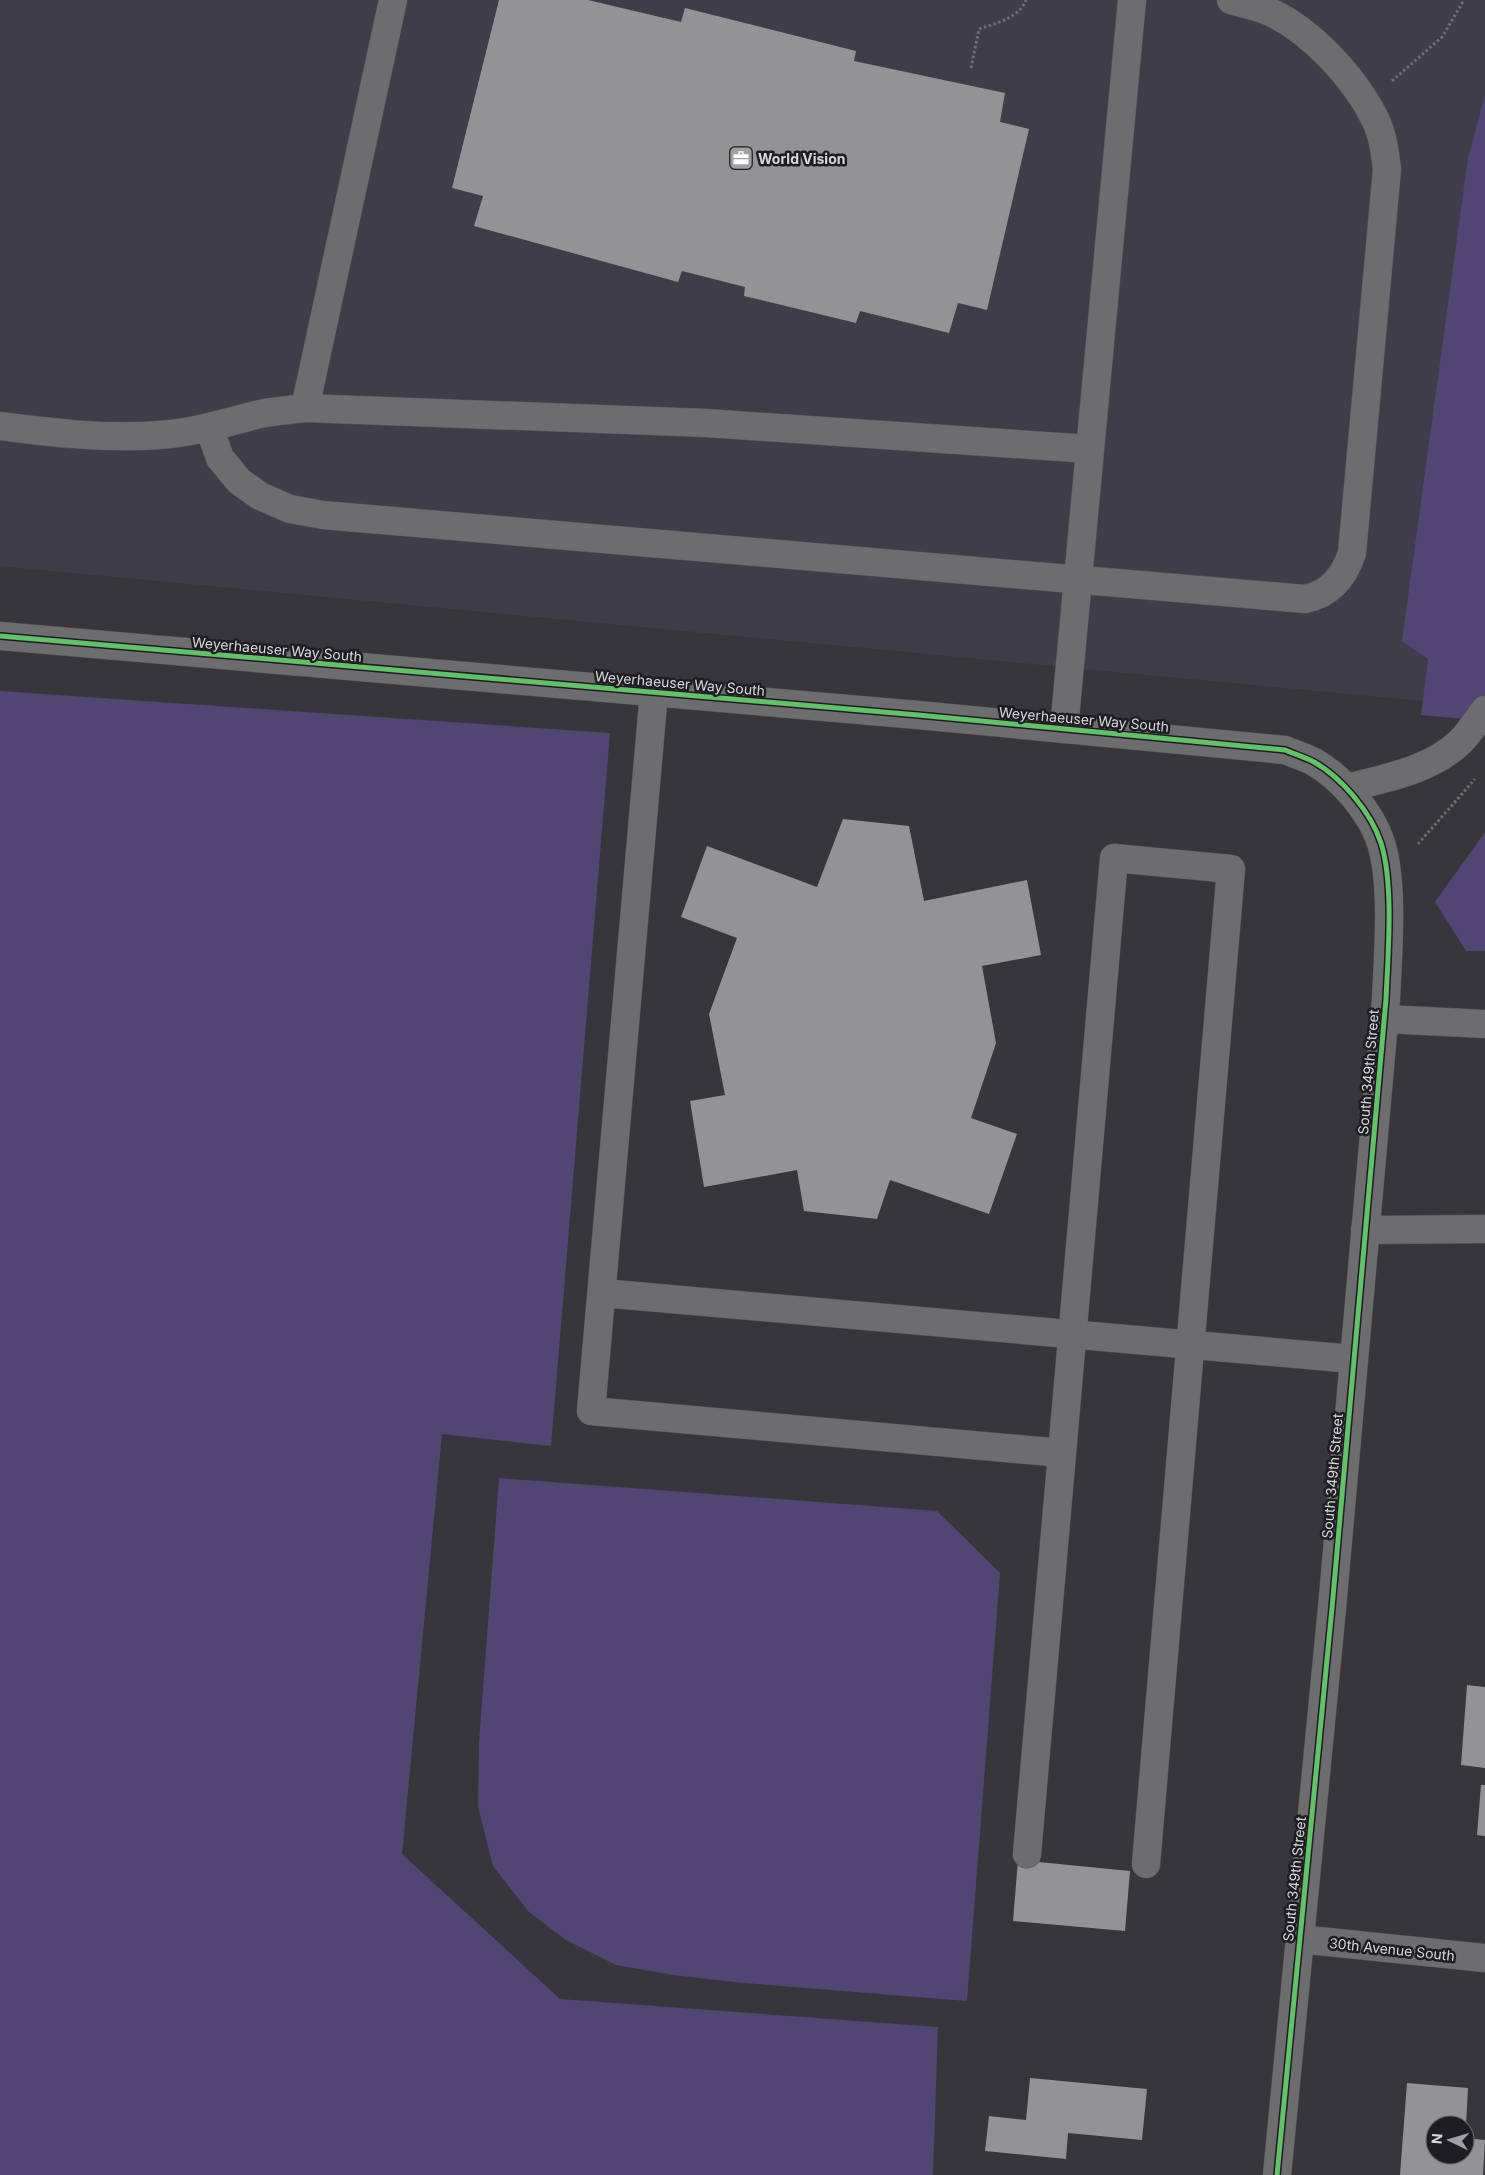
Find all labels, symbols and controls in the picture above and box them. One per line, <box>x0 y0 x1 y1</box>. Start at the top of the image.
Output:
office icon: World Vision <box>728 145 754 171</box>
place label: World Vision <box>758 150 845 167</box>
street label: Weyerhaeuser Way South <box>191 633 363 665</box>
street label: Weyerhaeuser Way South <box>594 667 766 699</box>
street label: Weyerhaeuser Way South <box>998 703 1170 735</box>
street label: South 349th Street <box>1354 1008 1382 1135</box>
street label: South 349th Street <box>1318 1412 1346 1539</box>
street label: South 349th Street <box>1279 1815 1309 1942</box>
street label: 30th Avenue South <box>1328 1934 1456 1964</box>
north arrow <box>1425 2115 1475 2165</box>
text: N <box>1428 2133 1445 2145</box>

